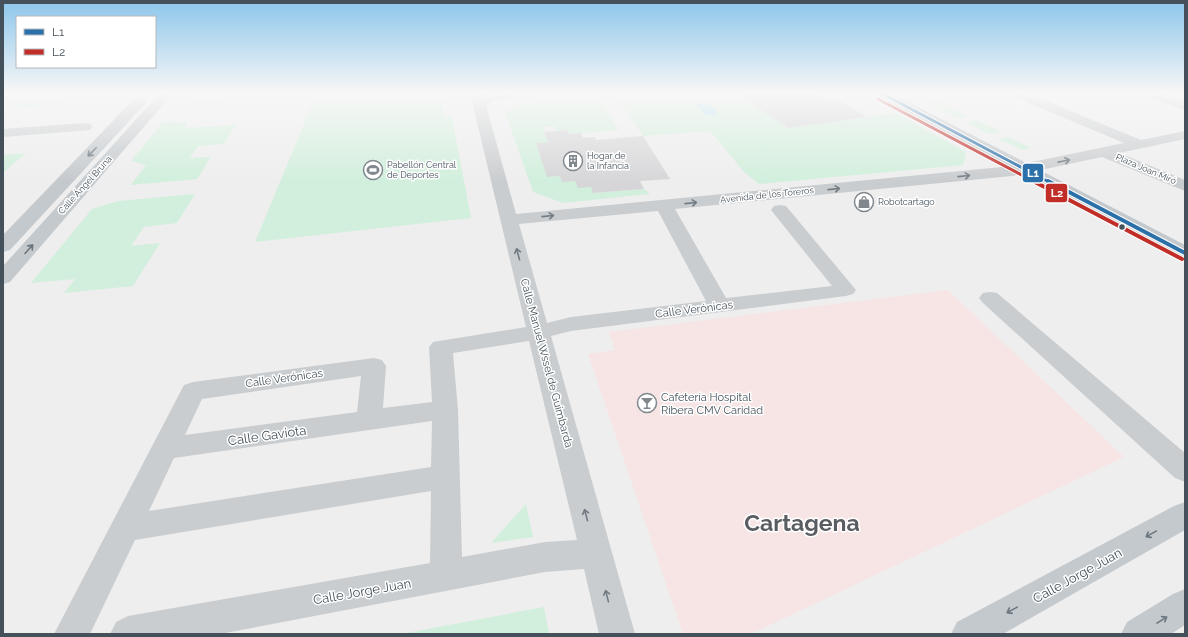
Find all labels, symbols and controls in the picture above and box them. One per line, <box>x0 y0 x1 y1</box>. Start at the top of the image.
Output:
legend <box>16 16 156 68</box>
text: L1 <box>52 25 64 39</box>
text: L2 <box>52 45 65 59</box>
one-way arrow <box>87 147 97 157</box>
building icon: Hogar de la Infancia <box>562 150 584 172</box>
place label: Hogar de la Infancia <box>587 151 629 171</box>
street label: Plaza Joan Miró <box>1114 152 1178 186</box>
street label: Calle Ángel Bruna <box>56 153 114 216</box>
one-way arrow <box>1057 157 1070 165</box>
sports icon: Pabellón Central de Deportes <box>362 159 384 181</box>
place label: Pabellón Central de Deportes <box>387 160 457 180</box>
line badge: L1 <box>1022 163 1044 183</box>
text: L1 <box>1027 167 1039 180</box>
one-way arrow <box>957 172 970 180</box>
line badge: L2 <box>1045 183 1068 203</box>
street label: Avenida de los Toreros <box>720 185 815 205</box>
one-way arrow <box>827 185 840 192</box>
text: L2 <box>1051 187 1063 200</box>
shop icon: Robotcartago <box>853 191 875 213</box>
place label: Robotcartago <box>878 197 935 207</box>
one-way arrow <box>684 199 697 206</box>
one-way arrow <box>541 213 554 220</box>
unlabelled marker <box>1117 222 1127 232</box>
one-way arrow <box>24 243 33 254</box>
one-way arrow <box>514 248 521 261</box>
street label: Calle Manuel Wssel de Guimbarda <box>518 277 575 449</box>
street label: Calle Verónicas <box>655 298 734 321</box>
street label: Calle Verónicas <box>245 367 324 390</box>
place label: Cafetería Hospital Ribera CMV Caridad <box>661 391 763 417</box>
bar icon: Cafetería Hospital Ribera CMV Caridad <box>636 392 658 414</box>
street label: Calle Gaviota <box>227 423 307 448</box>
one-way arrow <box>582 509 590 522</box>
district label: Cartagena <box>744 509 860 536</box>
one-way arrow <box>1145 531 1157 539</box>
street label: Calle Jorge Juan <box>1030 545 1124 606</box>
street label: Calle Jorge Juan <box>312 575 412 607</box>
one-way arrow <box>603 590 610 603</box>
one-way arrow <box>1006 607 1018 615</box>
one-way arrow <box>1156 616 1167 624</box>

